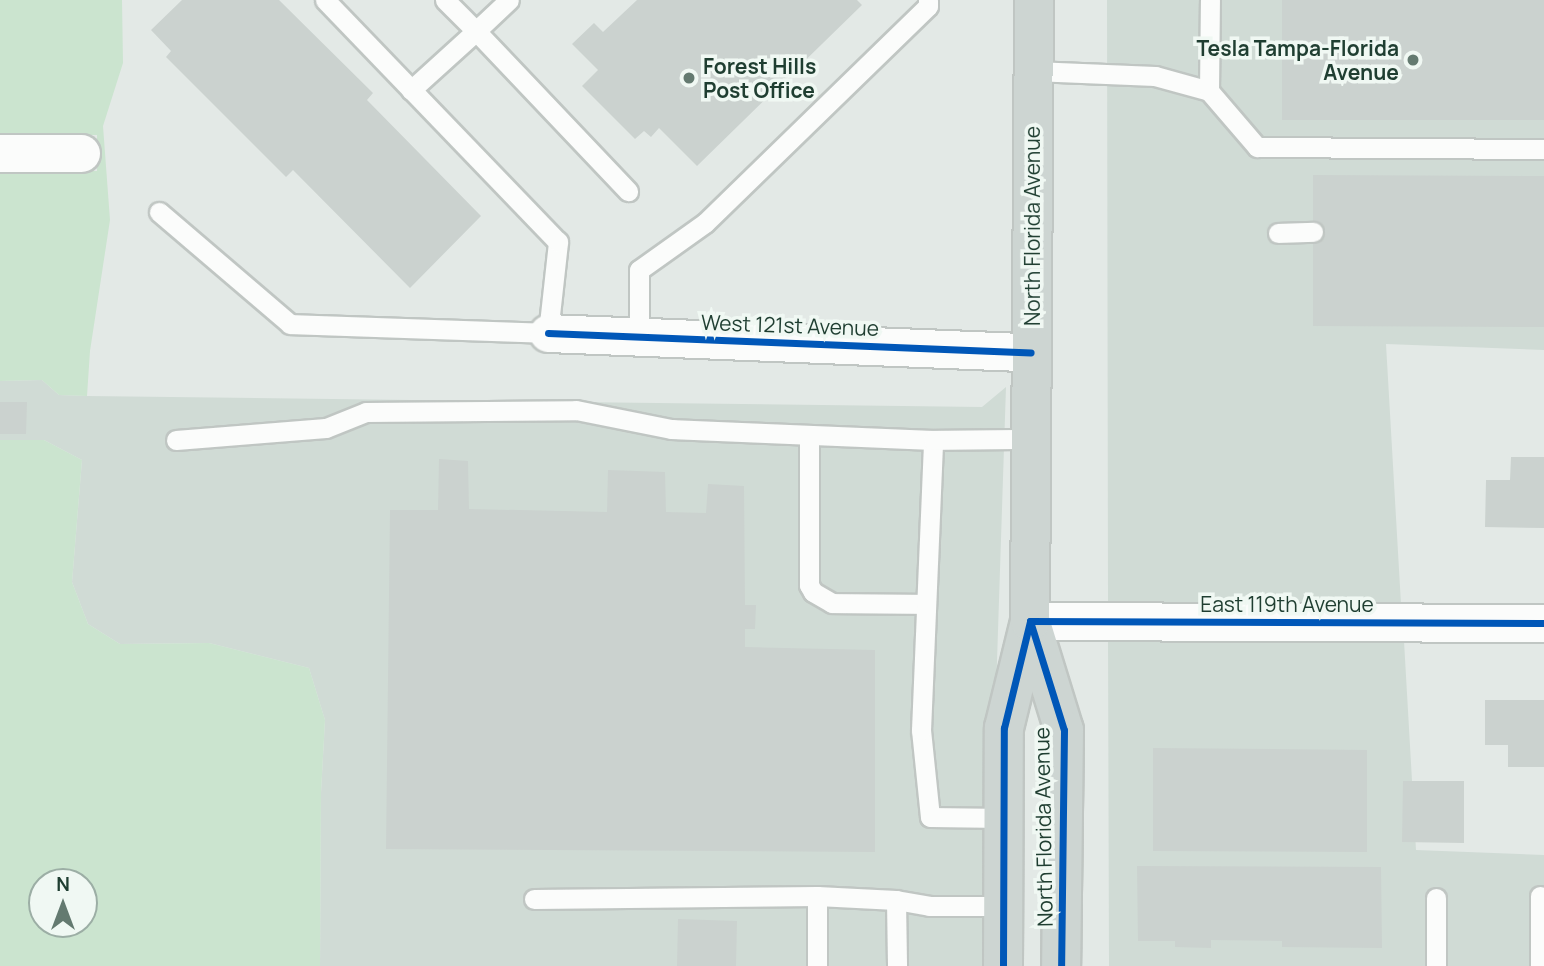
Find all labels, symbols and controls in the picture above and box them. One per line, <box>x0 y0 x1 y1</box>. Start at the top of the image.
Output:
place label: Tesla Tampa-Florida Avenue <box>1196 35 1399 85</box>
marker: Tesla Tampa-Florida Avenue <box>1405 52 1421 68</box>
place label: Forest Hills Post Office <box>703 53 816 103</box>
marker: Forest Hills Post Office <box>681 70 697 86</box>
street label: North Florida Avenue <box>1019 126 1045 326</box>
street label: West 121st Avenue <box>701 309 879 341</box>
street label: East 119th Avenue <box>1200 591 1374 617</box>
street label: North Florida Avenue <box>1029 727 1057 927</box>
north arrow <box>28 868 98 938</box>
text: N <box>56 871 70 897</box>

